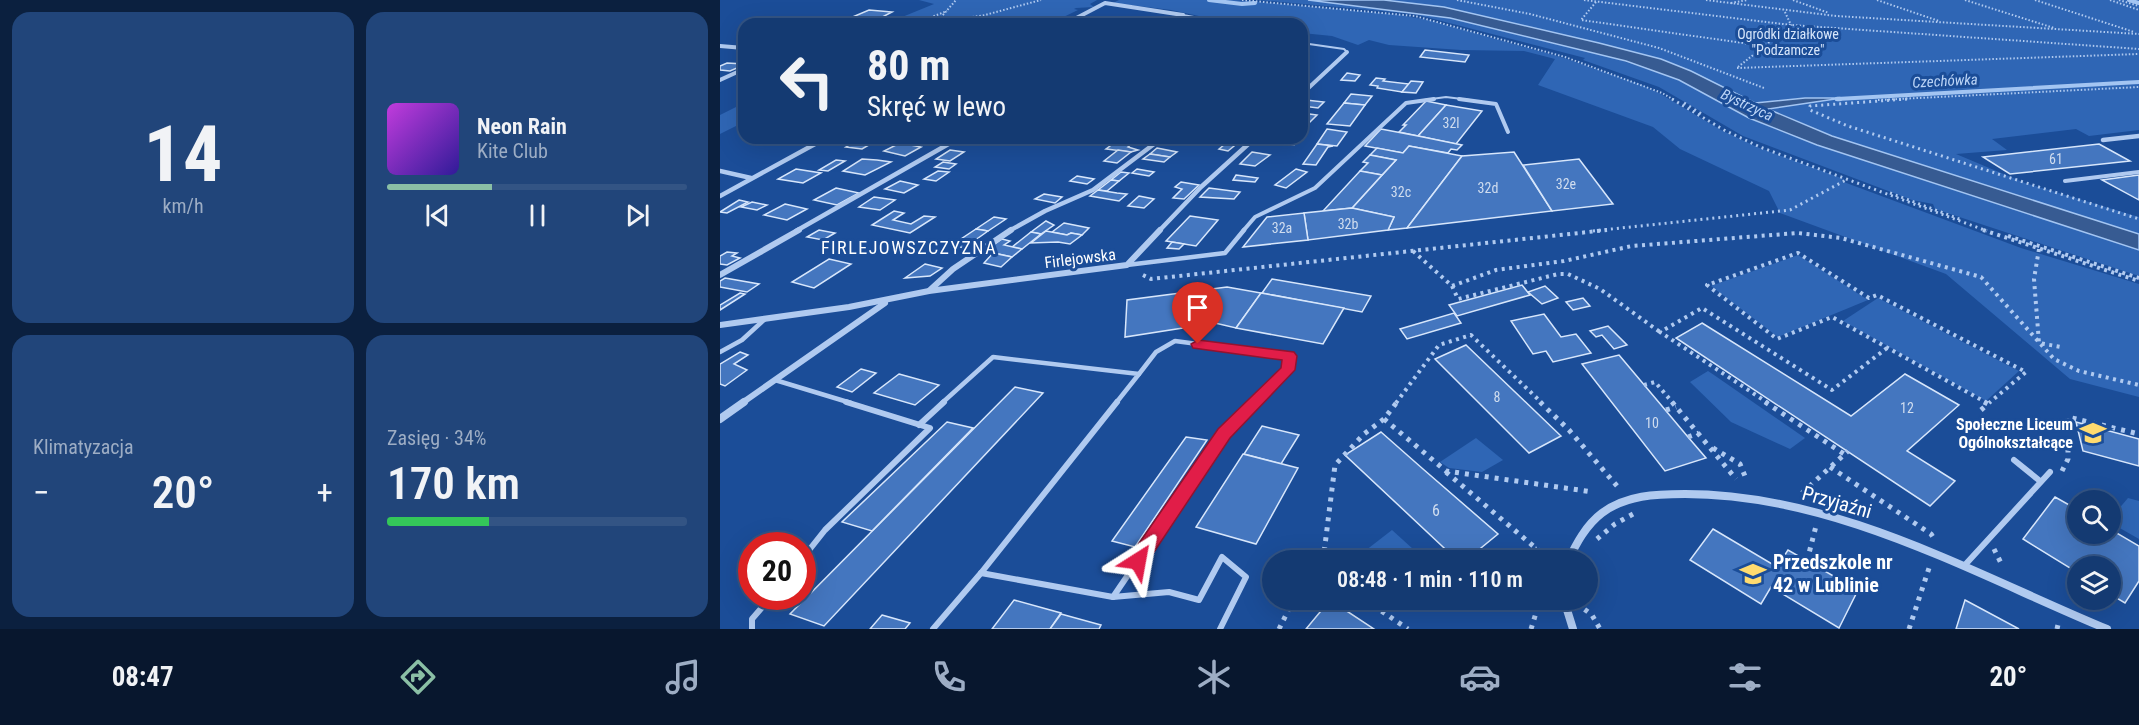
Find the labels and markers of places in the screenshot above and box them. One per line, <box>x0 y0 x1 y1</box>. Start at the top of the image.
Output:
pin <box>1172 282 1223 344</box>
place label: Społeczne Liceum Ogólnokształcące <box>1956 415 2073 452</box>
school or university icon: Społeczne Liceum Ogólnokształcące <box>2078 418 2108 448</box>
place label: Przedszkole nr 42 w Lublinie <box>1773 550 1893 597</box>
school or university icon: Przedszkole nr 42 w Lublinie <box>1738 559 1768 589</box>

